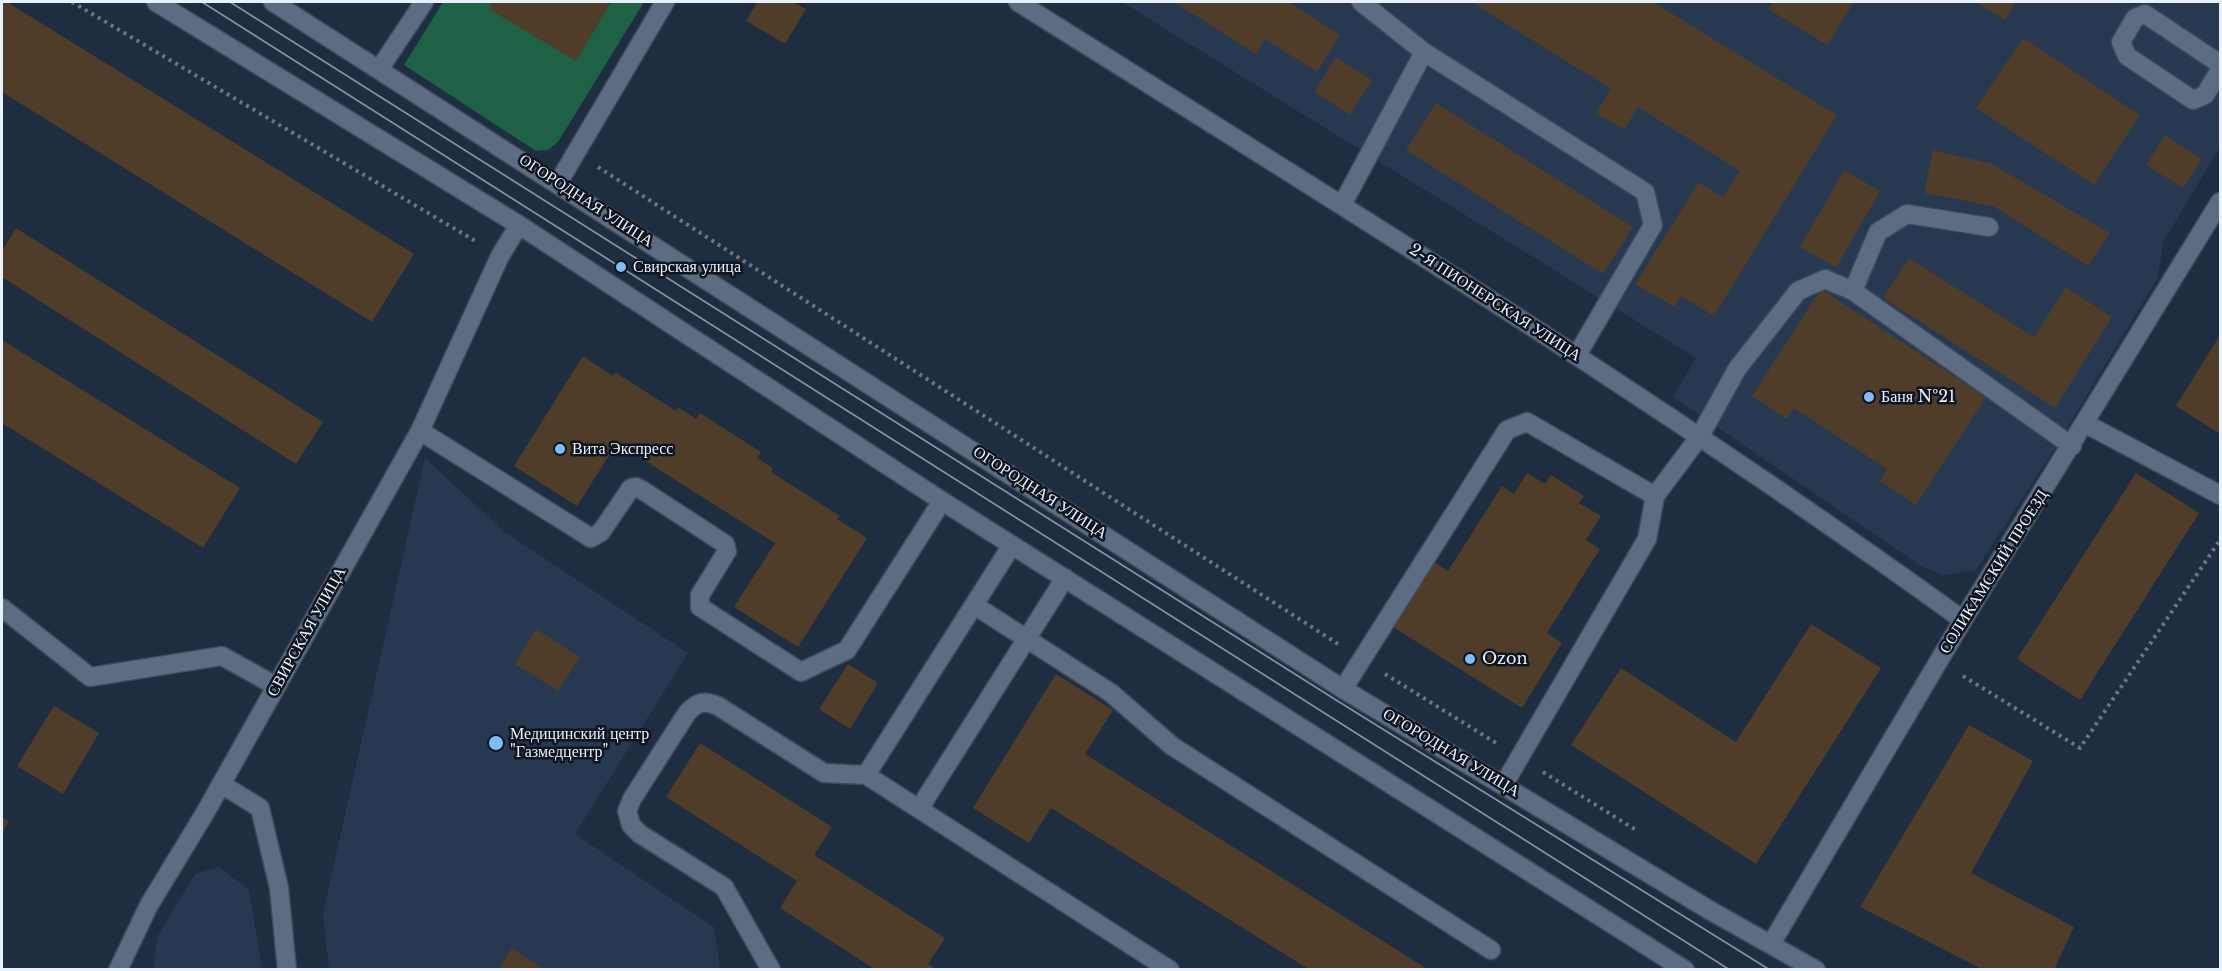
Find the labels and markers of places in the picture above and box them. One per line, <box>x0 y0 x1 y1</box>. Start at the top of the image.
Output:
place label: Свирская улица <box>633 257 741 277</box>
marker: Свирская улица <box>614 260 628 274</box>
place label: Баня №21 <box>1881 387 1955 407</box>
marker: Баня №21 <box>1862 390 1876 404</box>
place label: Вита Экспресс <box>572 439 673 459</box>
marker: Вита Экспресс <box>553 442 567 456</box>
place label: Ozon <box>1482 649 1527 669</box>
marker: Ozon <box>1463 652 1477 666</box>
place label: Медицинский центр "Газмедцентр" <box>510 724 649 762</box>
marker: Медицинский центр "Газмедцентр" <box>487 734 505 752</box>

